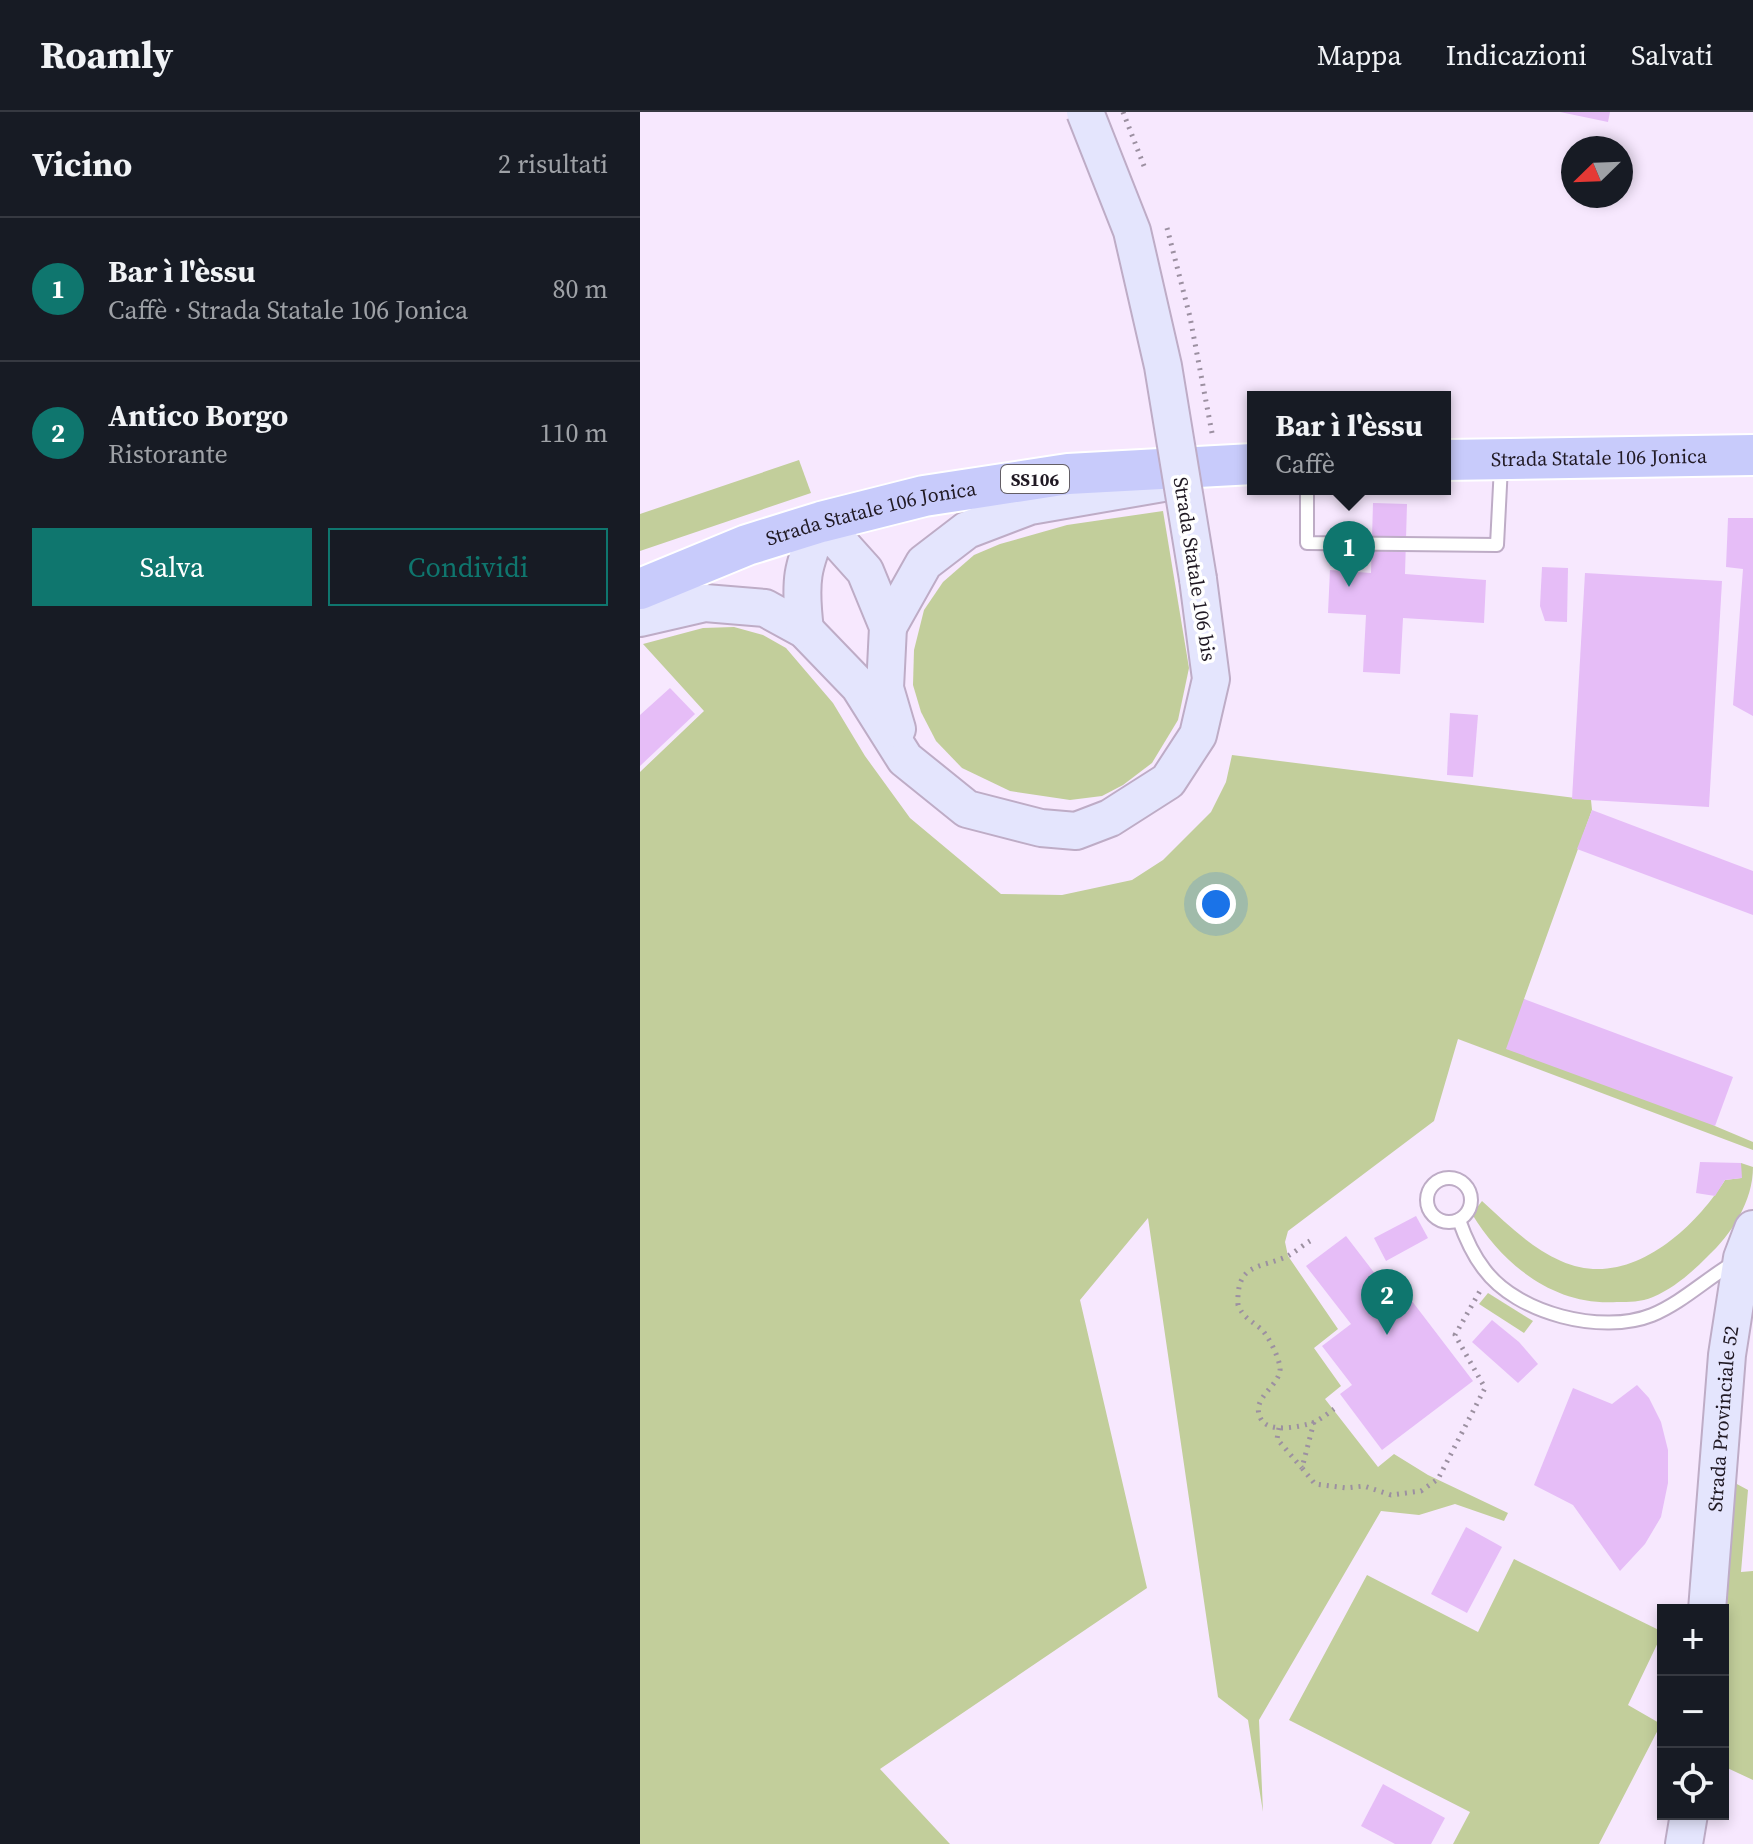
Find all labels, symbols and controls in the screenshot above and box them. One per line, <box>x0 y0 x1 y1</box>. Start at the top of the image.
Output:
text: Roamly <box>40 29 173 81</box>
text: Mappa <box>1317 36 1402 74</box>
text: Indicazioni <box>1446 36 1587 74</box>
text: Salvati <box>1631 36 1713 74</box>
north arrow <box>1561 136 1633 208</box>
text: Vicino <box>32 141 132 187</box>
text: 2 risultati <box>498 146 608 182</box>
text: Bar ì l'èssu <box>108 251 255 292</box>
text: 1 <box>51 271 65 307</box>
text: 80 m <box>553 271 608 307</box>
text: Caffè · Strada Statale 106 Jonica <box>108 292 468 328</box>
popup <box>1247 391 1451 495</box>
text: Antico Borgo <box>108 395 288 436</box>
text: Bar ì l'èssu <box>1275 405 1423 446</box>
text: 2 <box>51 415 65 451</box>
text: 110 m <box>540 415 608 451</box>
text: Ristorante <box>108 436 228 472</box>
street label: Strada Statale 106 Jonica <box>1491 442 1708 473</box>
text: Caffè <box>1275 446 1335 482</box>
road number: SS106 <box>1001 465 1069 493</box>
street label: Strada Statale 106 Jonica <box>762 474 979 552</box>
street label: Strada Statale 106 bis <box>1167 475 1223 663</box>
pin: 1 <box>1323 521 1375 587</box>
button: Salva <box>32 528 312 606</box>
button: Condividi <box>328 528 608 606</box>
your location <box>1196 884 1236 924</box>
pin: 2 <box>1361 1269 1413 1335</box>
street label: Strada Provinciale 52 <box>1701 1324 1745 1513</box>
map controls <box>1657 1604 1729 1820</box>
button: + <box>1657 1604 1729 1676</box>
button: − <box>1657 1676 1729 1748</box>
button: locate <box>1657 1748 1729 1820</box>

